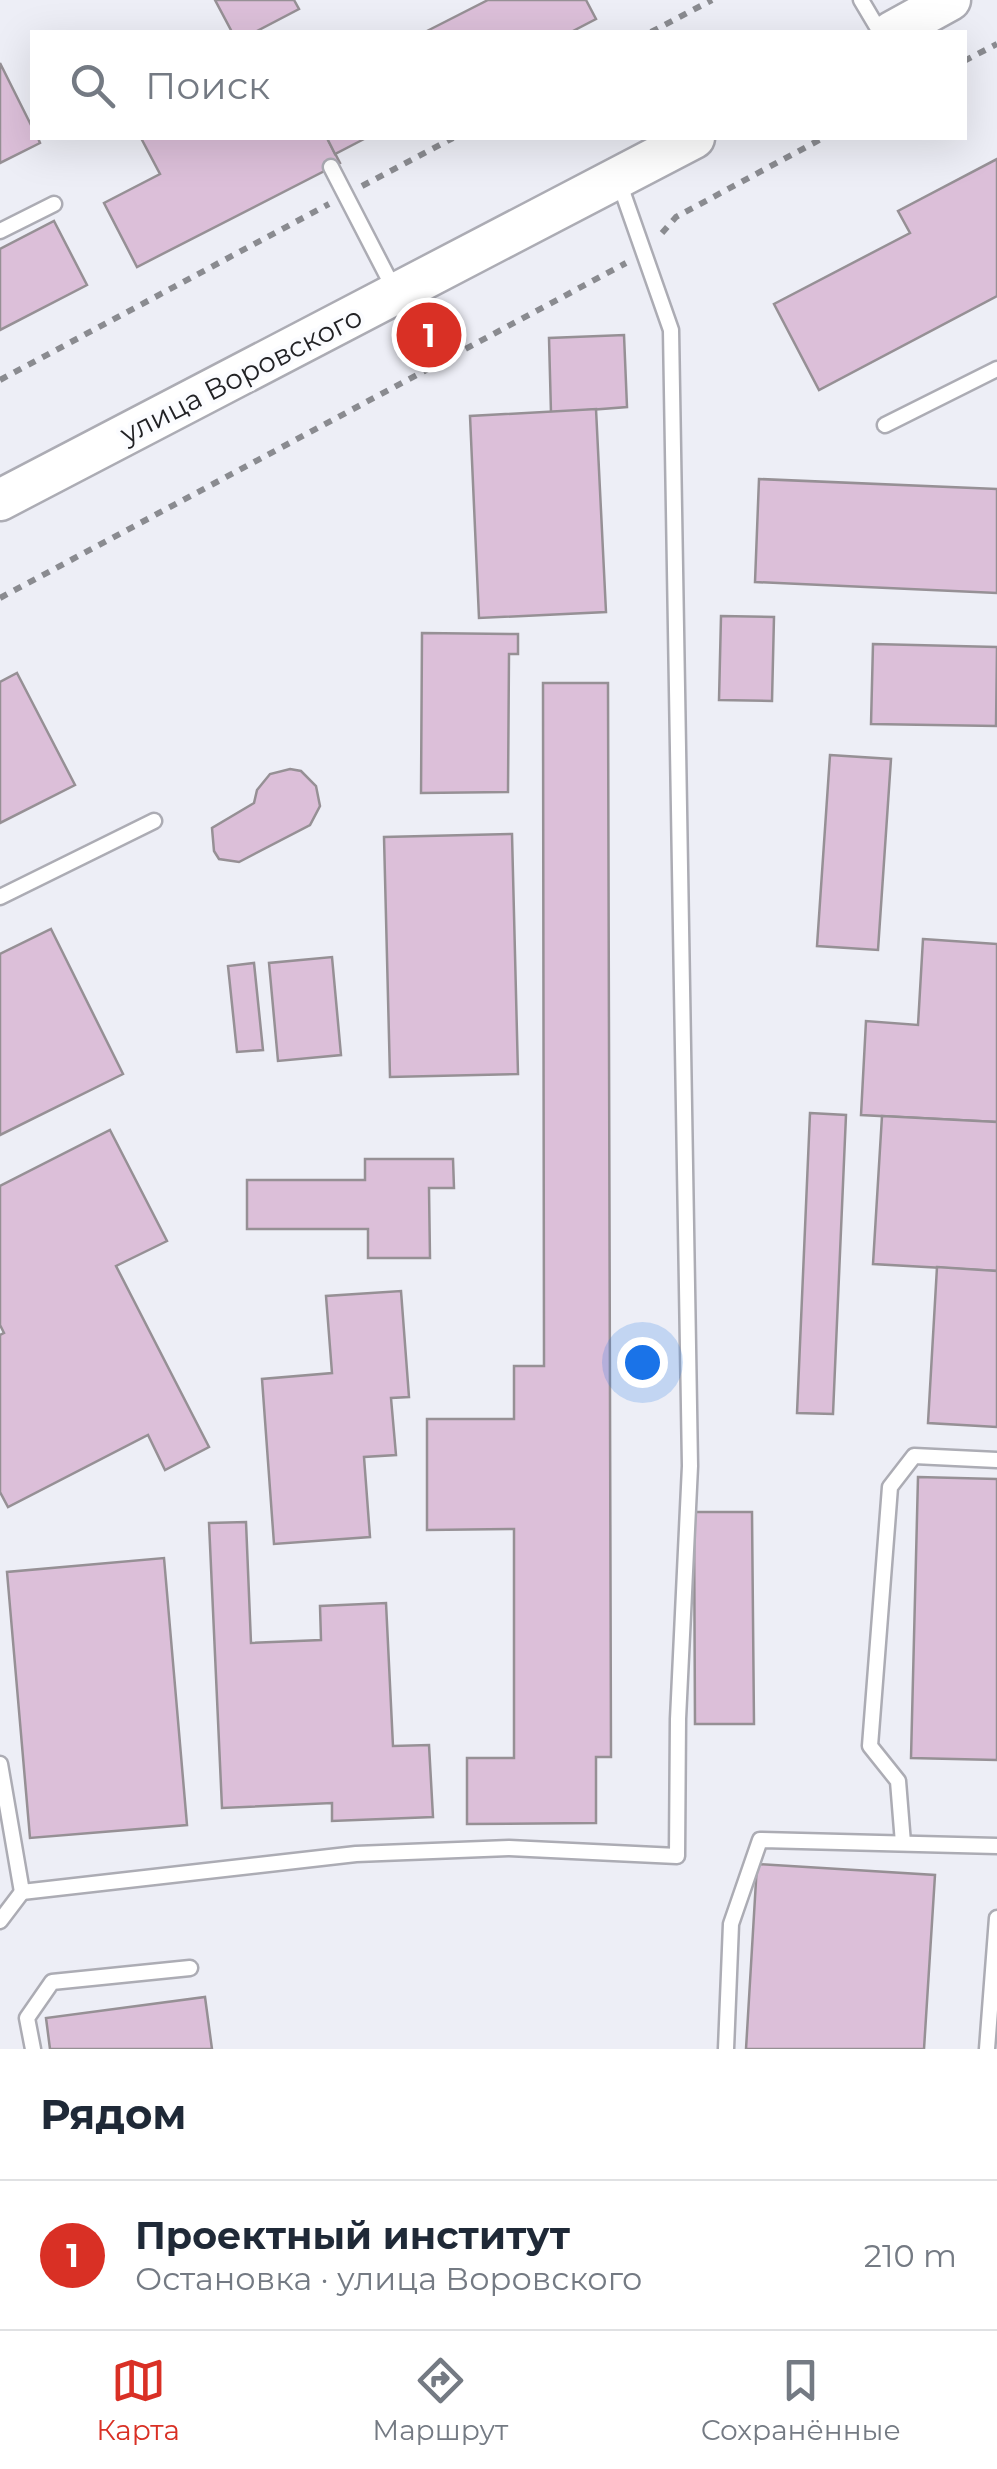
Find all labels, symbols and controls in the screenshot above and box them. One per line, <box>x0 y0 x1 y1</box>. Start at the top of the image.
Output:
search box <box>30 30 967 140</box>
icon: search <box>65 58 120 113</box>
text: Поиск <box>145 62 270 109</box>
pin: 1 <box>396 298 462 372</box>
street label: улица Воровского <box>113 299 368 451</box>
your location <box>617 1337 668 1388</box>
text: Рядом <box>40 2088 187 2140</box>
text: Проектный институт <box>135 2212 570 2259</box>
text: 1 <box>66 2236 79 2275</box>
text: 210 m <box>864 2236 957 2275</box>
text: Остановка · улица Воровского <box>135 2259 642 2298</box>
tab: Карта <box>96 2353 180 2447</box>
tab: Маршрут <box>372 2353 508 2447</box>
tab: Сохранённые <box>701 2353 901 2447</box>

